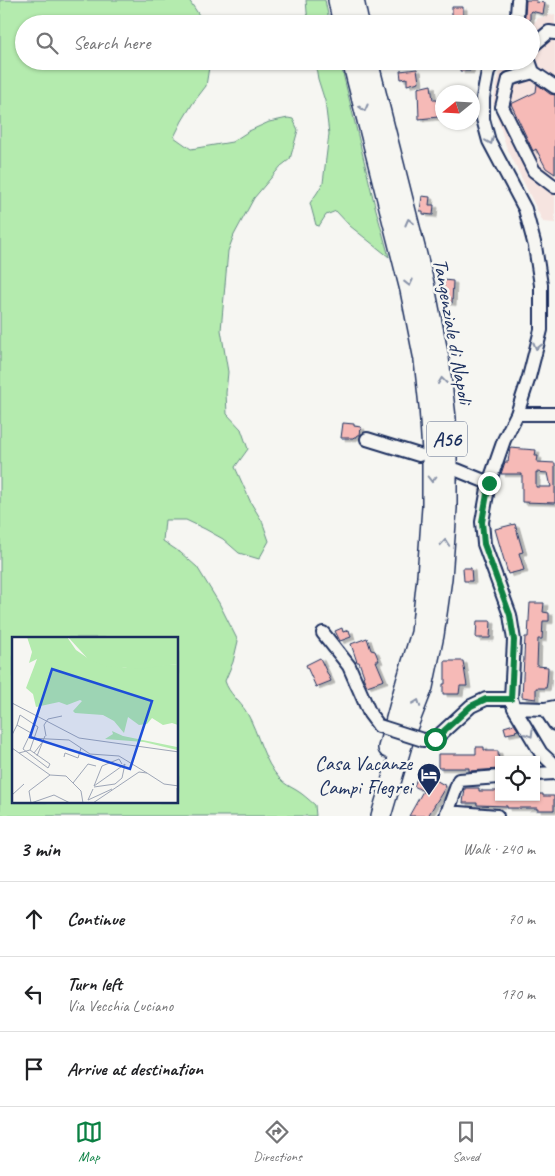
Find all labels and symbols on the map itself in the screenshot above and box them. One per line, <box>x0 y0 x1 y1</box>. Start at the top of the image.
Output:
north arrow <box>435 85 480 130</box>
one-way arrow <box>358 104 369 113</box>
one-way arrow <box>484 136 494 145</box>
one-way arrow <box>404 218 415 227</box>
street label: Tangenziale di Napoli <box>427 256 479 409</box>
one-way arrow <box>403 278 414 287</box>
one-way arrow <box>532 341 543 350</box>
one-way arrow <box>437 377 447 385</box>
road number: A56 <box>427 422 467 456</box>
route end <box>478 472 501 495</box>
one-way arrow <box>427 475 437 483</box>
one-way arrow <box>439 539 450 547</box>
inset map <box>12 637 179 804</box>
one-way arrow <box>411 699 421 708</box>
route start <box>424 728 447 751</box>
one-way arrow <box>523 729 533 738</box>
place label: Casa Vacanze Campi Flegrei <box>315 750 415 800</box>
hotel icon: Casa Vacanze Campi Flegrei <box>416 762 442 796</box>

